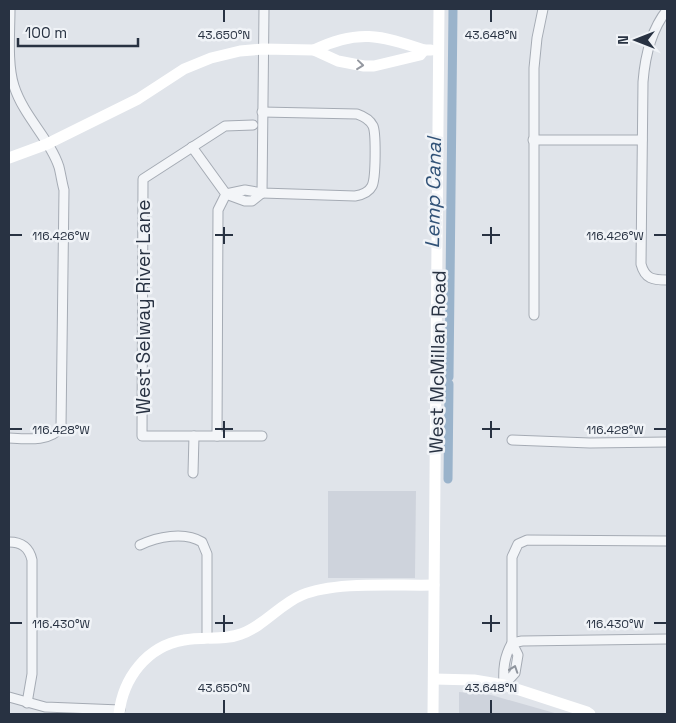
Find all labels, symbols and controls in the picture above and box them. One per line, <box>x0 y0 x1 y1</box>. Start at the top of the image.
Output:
scale bar <box>18 15 138 47</box>
north arrow <box>611 15 661 65</box>
text: 100 m <box>25 23 67 42</box>
text: 43.650°N <box>198 27 250 43</box>
text: 43.648°N <box>465 27 517 43</box>
text: N <box>614 35 632 45</box>
one-way arrow <box>357 59 365 70</box>
water label: Lemp Canal <box>419 135 447 249</box>
street label: West Selway River Lane <box>131 200 156 414</box>
text: 116.426°W <box>32 228 90 244</box>
text: 116.426°W <box>586 228 644 244</box>
street label: West McMillan Road <box>423 270 452 454</box>
text: 116.428°W <box>32 422 90 438</box>
text: 116.428°W <box>586 422 644 438</box>
text: 116.430°W <box>32 616 90 632</box>
text: 116.430°W <box>586 616 644 632</box>
one-way arrow <box>508 665 518 674</box>
text: 43.650°N <box>198 680 250 696</box>
text: 43.648°N <box>465 680 517 696</box>

